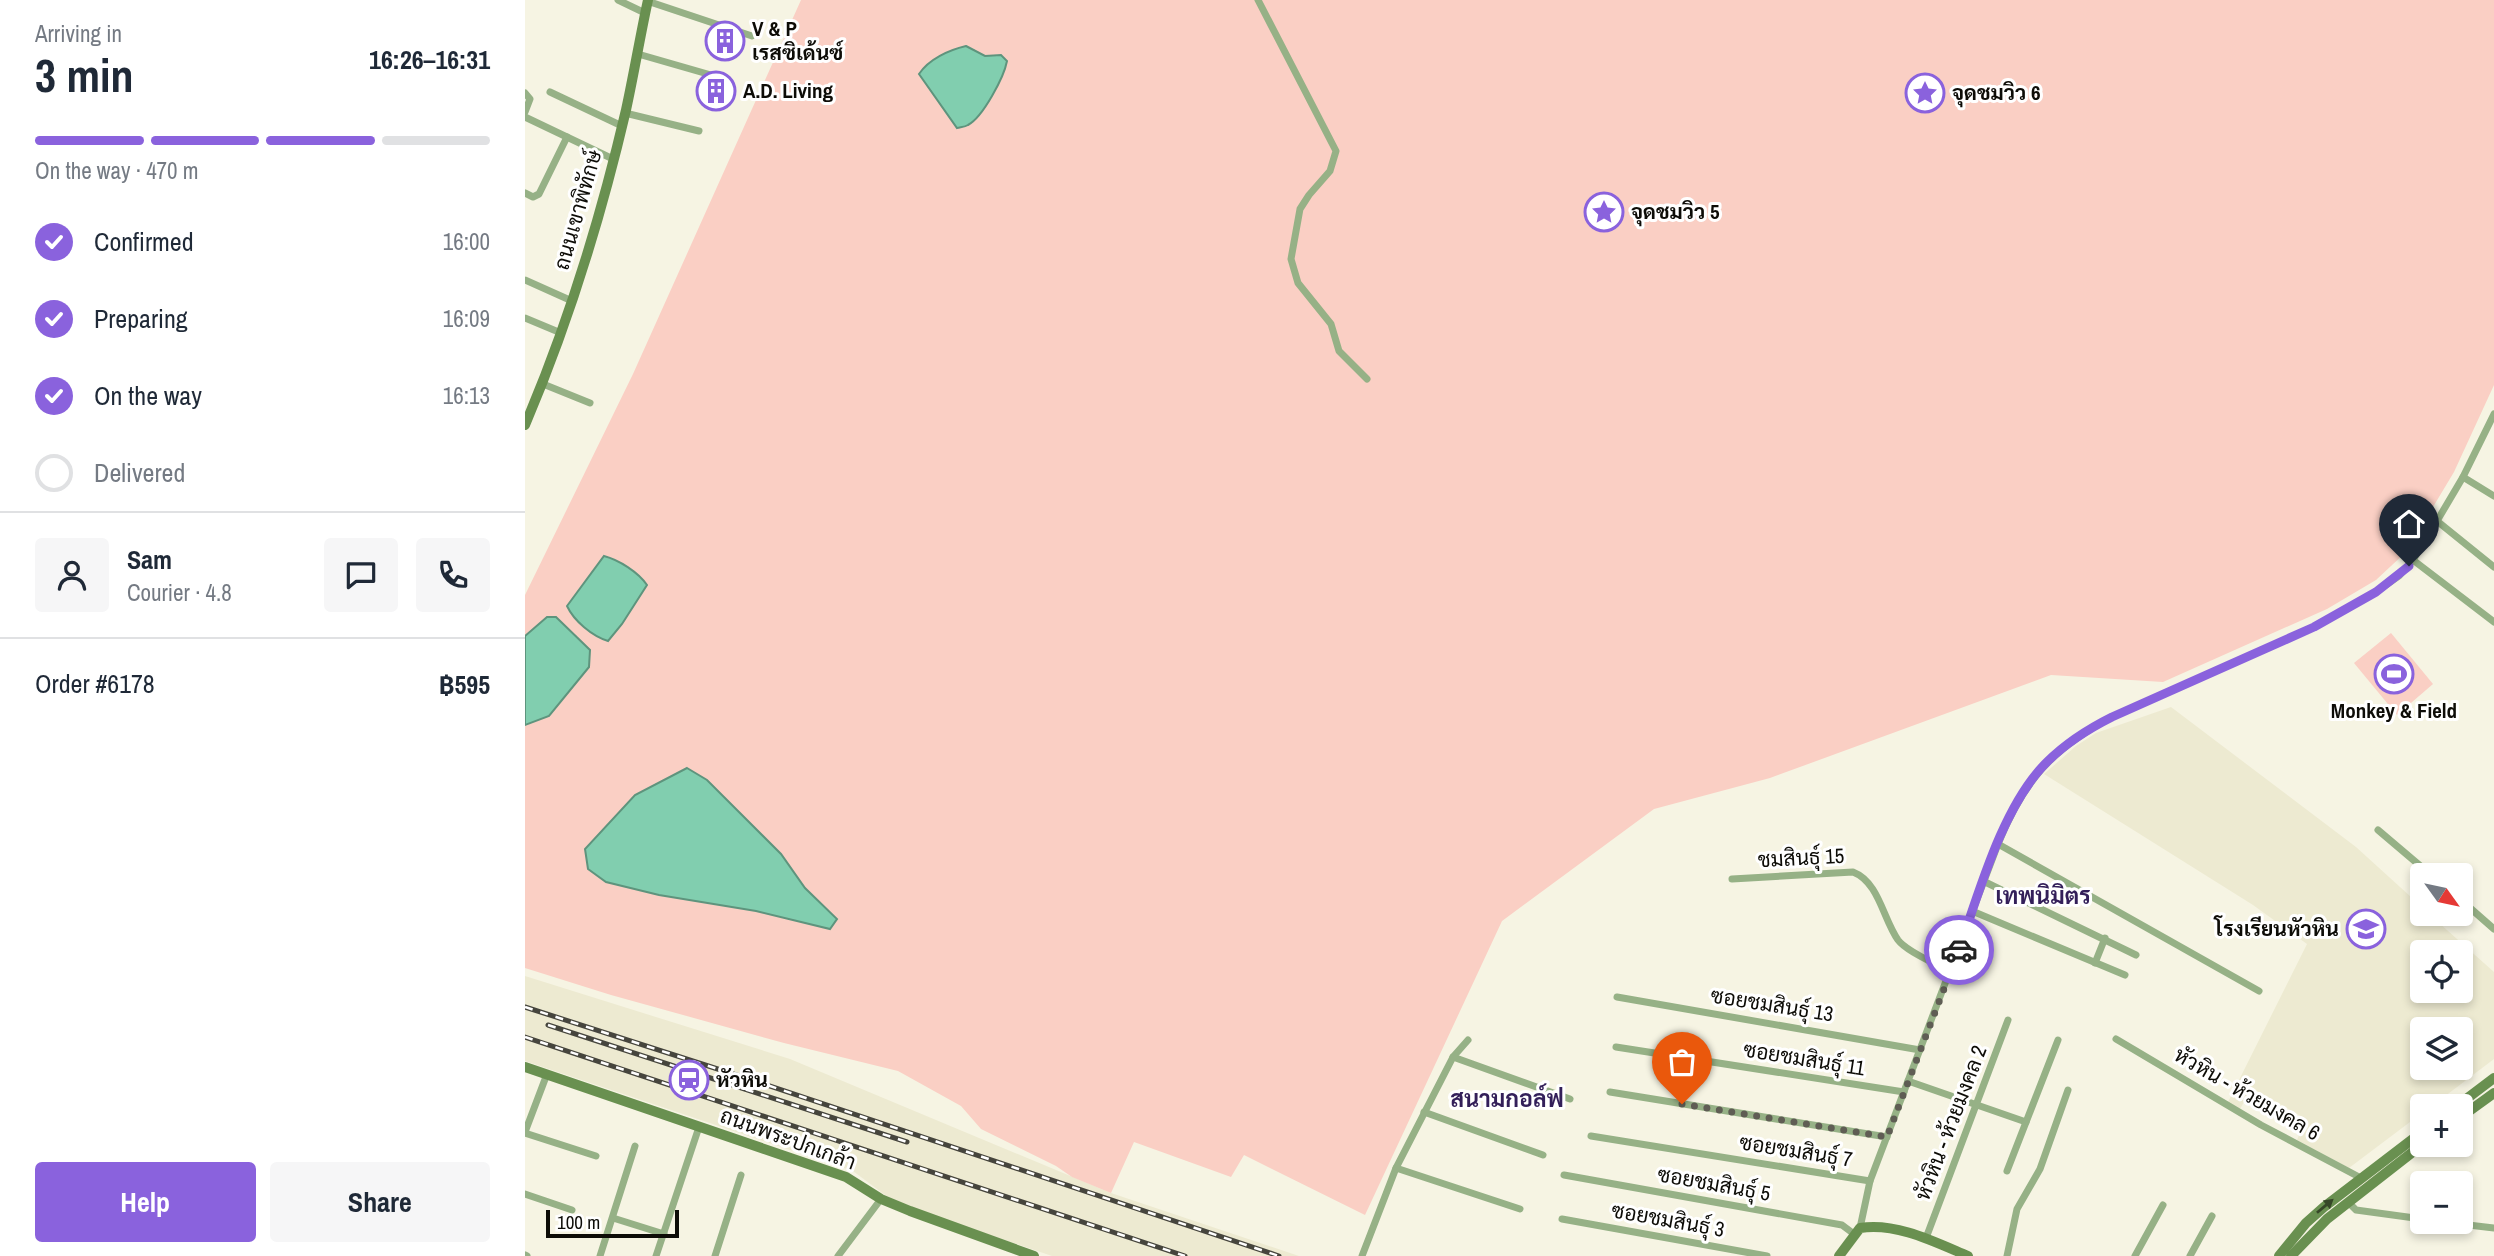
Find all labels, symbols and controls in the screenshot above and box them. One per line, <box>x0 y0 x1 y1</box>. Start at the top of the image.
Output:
place label: V & P เรสซิเด้นซ์ <box>752 14 844 67</box>
text: Arriving in <box>35 18 122 49</box>
building icon: V & P เรสซิเด้นซ์ <box>704 20 746 62</box>
text: 16:26–16:31 <box>369 42 490 77</box>
text: 3 min <box>35 44 134 106</box>
building icon: A.D. Living <box>695 70 737 112</box>
place icon: จุดชมวิว 6 <box>1904 72 1946 114</box>
place label: A.D. Living <box>743 76 833 105</box>
place label: จุดชมวิว 6 <box>1952 78 2041 108</box>
street label: ถนนเขาพิทักษ์ <box>547 146 609 273</box>
text: On the way · 470 m <box>35 155 199 186</box>
place icon: จุดชมวิว 5 <box>1583 191 1625 233</box>
place label: จุดชมวิว 5 <box>1631 197 1720 227</box>
icon: check <box>35 223 73 261</box>
text: Confirmed <box>94 224 194 259</box>
text: 16:00 <box>443 226 490 257</box>
icon: check <box>35 300 73 338</box>
text: Preparing <box>94 301 188 336</box>
text: 16:09 <box>443 303 490 334</box>
icon: check <box>35 377 73 415</box>
text: On the way <box>94 378 202 413</box>
text: 16:13 <box>443 380 490 411</box>
text: Delivered <box>94 455 185 490</box>
pin <box>2379 494 2439 566</box>
icon: home <box>2390 505 2428 543</box>
button: person <box>35 538 109 612</box>
button: chat <box>324 538 398 612</box>
button: phone <box>416 538 490 612</box>
text: Sam <box>127 542 172 577</box>
text: Courier · 4.8 <box>127 577 232 608</box>
sports icon: Monkey & Field <box>2373 653 2415 695</box>
text: Order #6178 <box>35 666 155 701</box>
text: ฿595 <box>439 667 490 702</box>
place label: Monkey & Field <box>2331 696 2457 725</box>
street label: ชมสินธุ์ 15 <box>1757 841 1845 874</box>
north arrow <box>2410 863 2473 926</box>
map controls <box>2410 863 2473 1234</box>
district label: เทพนิมิตร <box>1995 880 2091 911</box>
school or university icon: โรงเรียนหัวหิน <box>2345 908 2387 950</box>
place label: โรงเรียนหัวหิน <box>2213 914 2339 943</box>
courier <box>1924 915 1994 985</box>
icon: car <box>1940 931 1978 969</box>
button: locate <box>2410 940 2473 1003</box>
street label: ซอยชมสินธุ์ 13 <box>1709 981 1835 1029</box>
button: layers <box>2410 1017 2473 1080</box>
pin <box>1652 1032 1712 1104</box>
street label: ซอยชมสินธุ์ 11 <box>1741 1035 1867 1082</box>
street label: หัวหิน - ห้วยมงคล 6 <box>2169 1040 2325 1147</box>
street label: หัวหิน - ห้วยมงคล 2 <box>1908 1041 1993 1205</box>
icon: bag <box>1663 1043 1701 1081</box>
station icon: หัวหิน <box>668 1059 710 1101</box>
place label: หัวหิน <box>716 1065 768 1094</box>
district label: สนามกอล์ฟ <box>1450 1083 1564 1114</box>
button: + <box>2410 1094 2473 1157</box>
street label: ถนนพระปกเกล้า <box>716 1101 860 1176</box>
street label: ซอยชมสินธุ์ 7 <box>1737 1127 1855 1174</box>
street label: ซอยชมสินธุ์ 5 <box>1655 1159 1773 1208</box>
button: Help <box>35 1162 256 1242</box>
button: Share <box>270 1162 490 1242</box>
button: − <box>2410 1171 2473 1234</box>
street label: ซอยชมสินธุ์ 3 <box>1609 1195 1727 1244</box>
one-way arrow <box>2316 1199 2333 1214</box>
scale bar <box>546 1207 679 1239</box>
text: 100 m <box>557 1209 600 1235</box>

